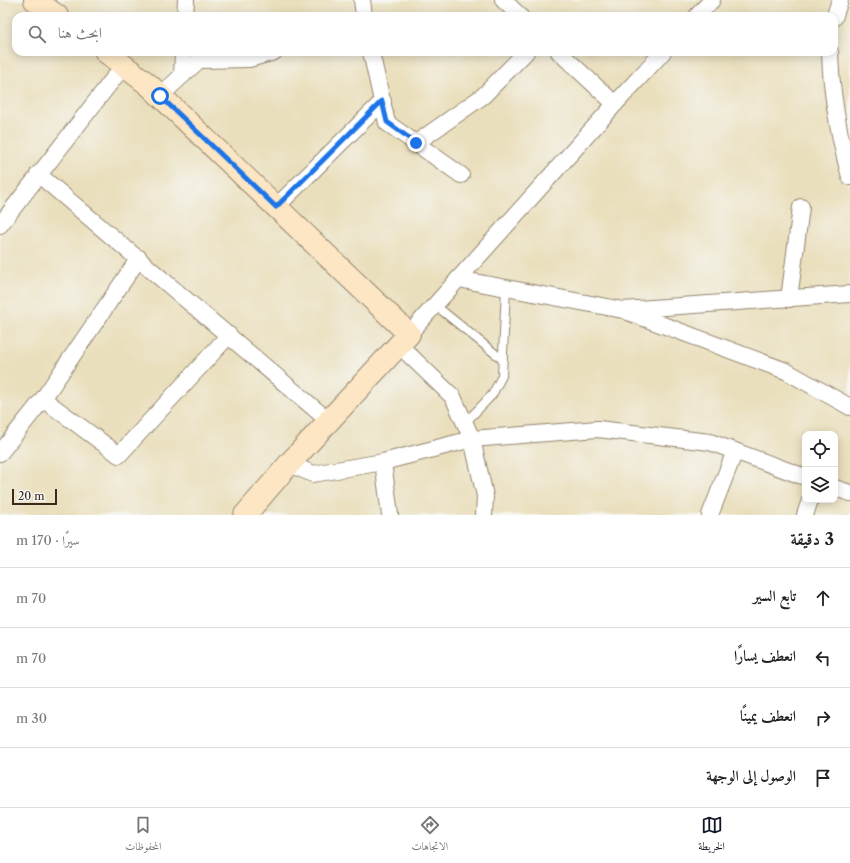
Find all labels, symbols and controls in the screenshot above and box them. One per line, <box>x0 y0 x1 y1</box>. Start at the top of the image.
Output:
search box <box>12 12 838 56</box>
icon: search <box>26 23 48 45</box>
text: ابحث هنا <box>58 23 102 42</box>
route start <box>151 87 169 105</box>
route end <box>407 134 425 152</box>
map controls <box>802 431 838 503</box>
button: locate <box>802 431 838 467</box>
button: layers <box>802 467 838 503</box>
scale bar <box>12 487 57 506</box>
text: 20 m <box>18 489 44 503</box>
text: 3 دقيقة <box>790 529 834 549</box>
text: سيرًا · 170 m <box>16 532 80 548</box>
text: تابع السير <box>753 586 796 605</box>
icon: ahead <box>812 587 834 609</box>
text: 70 m <box>16 590 46 606</box>
text: انعطف يسارًا <box>734 646 796 665</box>
icon: left <box>812 647 834 669</box>
text: 70 m <box>16 650 46 666</box>
text: انعطف يمينًا <box>740 706 796 725</box>
icon: right <box>812 707 834 729</box>
text: 30 m <box>16 710 47 726</box>
text: الوصول إلى الوجهة <box>706 766 796 785</box>
icon: arrive <box>812 767 834 789</box>
tab: المحفوظات <box>125 814 161 857</box>
tab: الاتجاهات <box>411 814 448 857</box>
tab: الخريطة <box>698 814 725 857</box>

